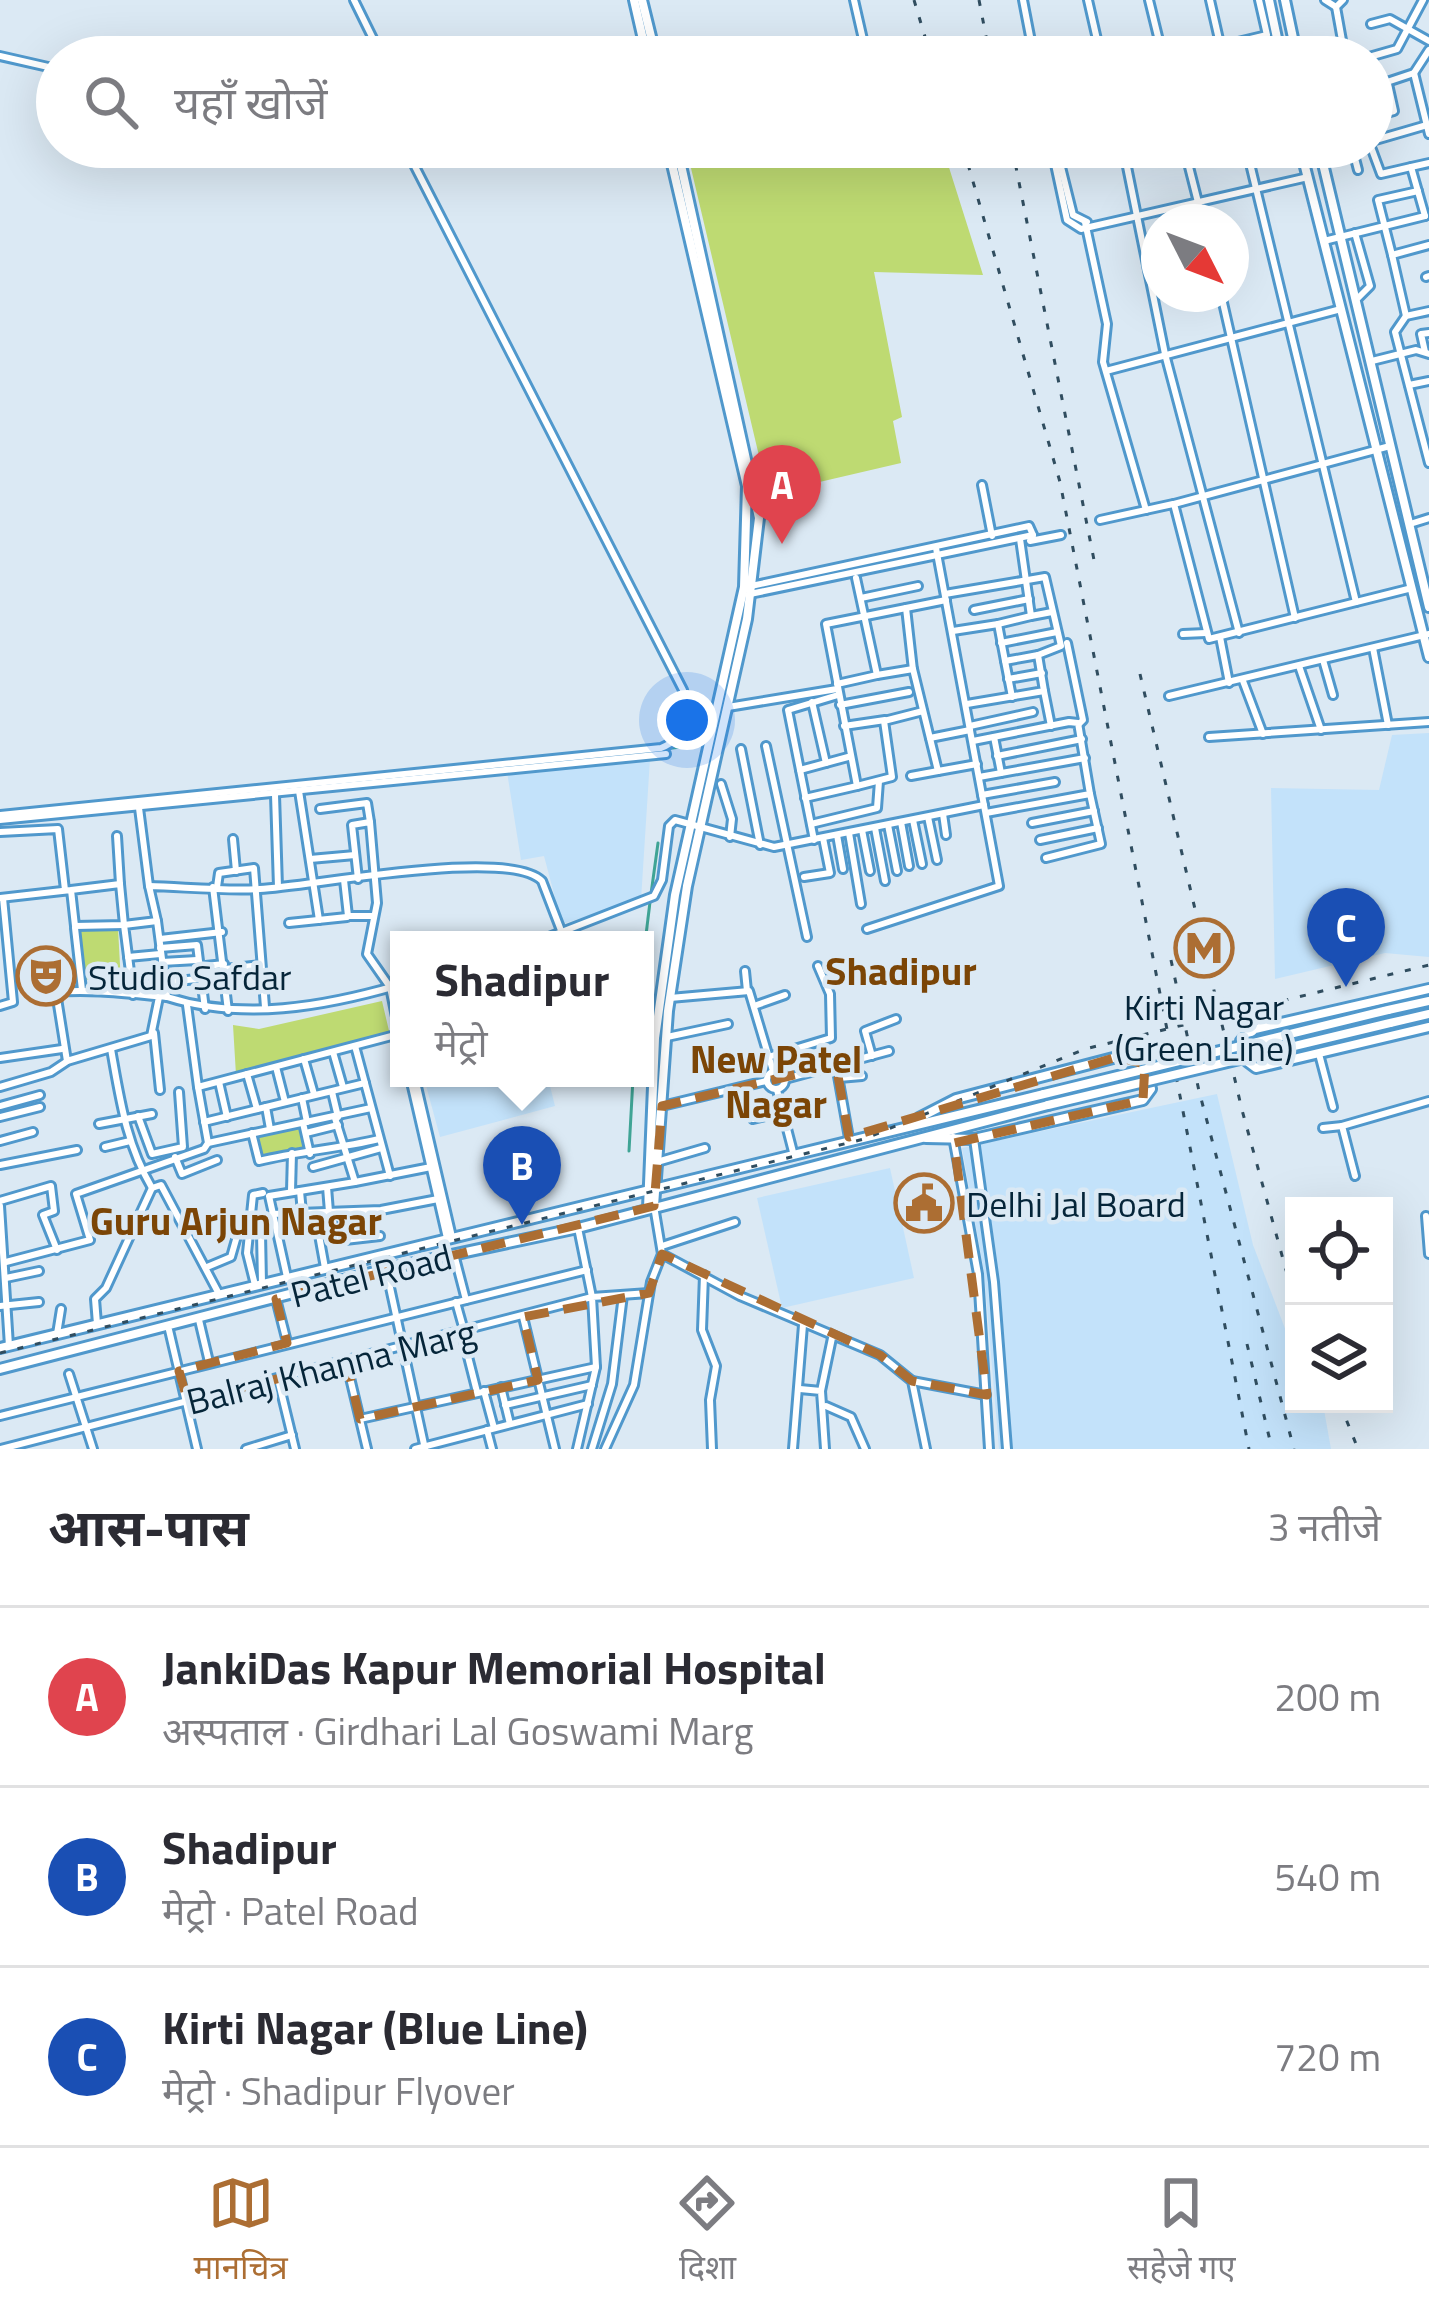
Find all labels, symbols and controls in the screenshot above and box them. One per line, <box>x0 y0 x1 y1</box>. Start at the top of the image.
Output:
search box <box>36 36 1393 168</box>
text: यहाँ खोजें <box>174 68 327 136</box>
icon: search <box>78 69 144 135</box>
north arrow <box>1141 204 1249 312</box>
pin: A <box>743 445 821 544</box>
your location <box>657 690 717 750</box>
pin: C <box>1307 888 1385 987</box>
metro station icon: Kirti Nagar (Green Line) <box>1173 917 1235 979</box>
popup <box>390 931 654 1087</box>
district label: Shadipur <box>825 941 977 1000</box>
theatre icon: Studio Safdar <box>15 945 77 1007</box>
text: Shadipur <box>435 945 609 1013</box>
place label: Studio Safdar <box>88 949 291 1004</box>
place label: Kirti Nagar (Green Line) <box>1115 979 1293 1075</box>
text: मेट्रो <box>435 1013 488 1072</box>
district label: New Patel Nagar <box>690 1029 862 1133</box>
pin: B <box>483 1126 561 1225</box>
public building icon: Delhi Jal Board <box>893 1172 955 1234</box>
place label: Delhi Jal Board <box>966 1176 1186 1231</box>
district label: Guru Arjun Nagar <box>90 1191 382 1250</box>
map controls <box>1285 1197 1393 1413</box>
button: locate <box>1285 1197 1393 1305</box>
street label: Patel Road <box>285 1228 457 1322</box>
street label: Balraj Khanna Marg <box>181 1303 481 1429</box>
button: layers <box>1285 1305 1393 1413</box>
text: आस-पास <box>48 1488 249 1566</box>
text: 3 नतीजे <box>1268 1497 1381 1556</box>
text: JankiDas Kapur Memorial Hospital <box>162 1633 826 1701</box>
text: A <box>75 1667 99 1726</box>
text: 200 m <box>1274 1667 1381 1726</box>
text: अस्पताल · Girdhari Lal Goswami Marg <box>162 1701 754 1760</box>
text: Shadipur <box>162 1813 337 1881</box>
text: B <box>75 1847 99 1906</box>
text: 540 m <box>1274 1847 1381 1906</box>
text: मेट्रो · Patel Road <box>162 1881 419 1940</box>
text: Kirti Nagar (Blue Line) <box>162 1993 588 2061</box>
text: C <box>76 2027 98 2086</box>
text: 720 m <box>1274 2027 1381 2086</box>
text: मेट्रो · Shadipur Flyover <box>162 2061 515 2120</box>
tab: मानचित्र <box>193 2170 288 2292</box>
tab: दिशा <box>674 2170 740 2292</box>
tab: सहेजे गए <box>1127 2170 1236 2292</box>

